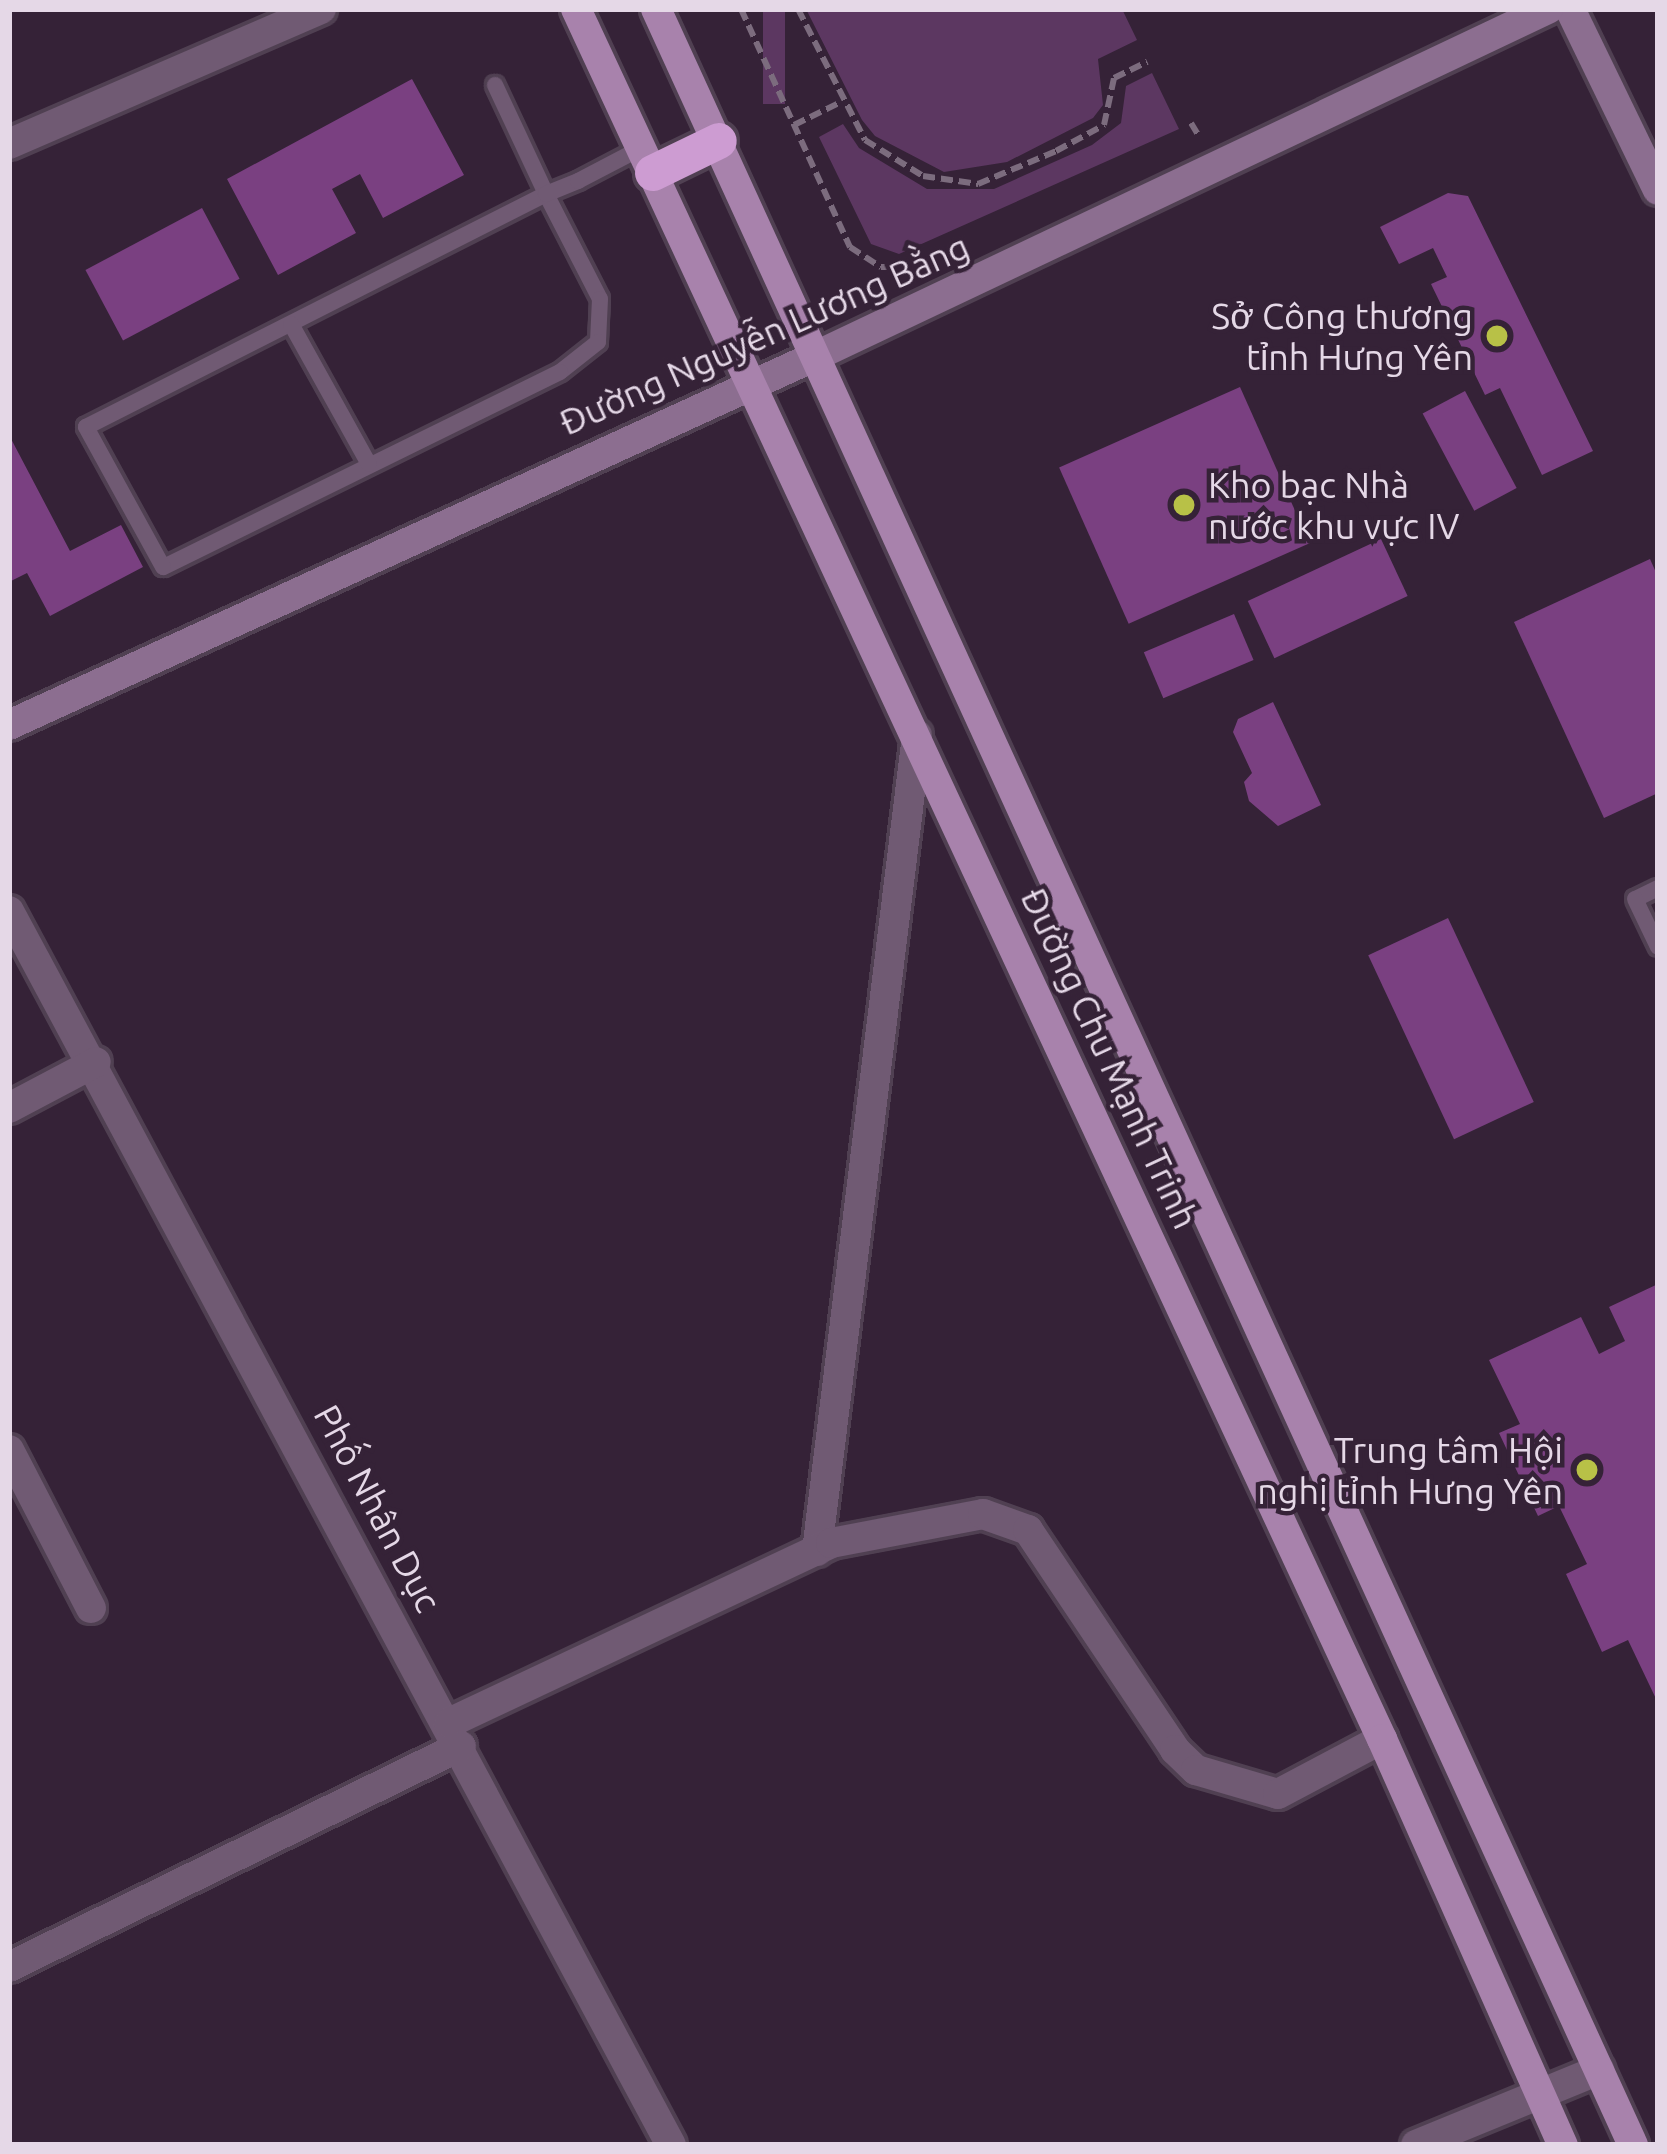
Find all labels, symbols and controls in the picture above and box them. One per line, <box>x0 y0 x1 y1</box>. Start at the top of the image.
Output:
street label: Đường Nguyễn Lương Bằng <box>553 224 975 444</box>
place label: Sở Công thương tỉnh Hưng Yên <box>1211 293 1473 378</box>
marker: Sở Công thương tỉnh Hưng Yên <box>1484 323 1510 349</box>
place label: Kho bạc Nhà nước khu vực IV <box>1208 462 1459 547</box>
marker: Kho bạc Nhà nước khu vực IV <box>1171 492 1197 518</box>
street label: Đường Chu Mạnh Trinh <box>1012 881 1208 1235</box>
street label: Phố Nhân Dục <box>305 1397 451 1619</box>
place label: Trung tâm Hội nghị tỉnh Hưng Yên <box>1257 1427 1563 1512</box>
marker: Trung tâm Hội nghị tỉnh Hưng Yên <box>1574 1457 1600 1483</box>

